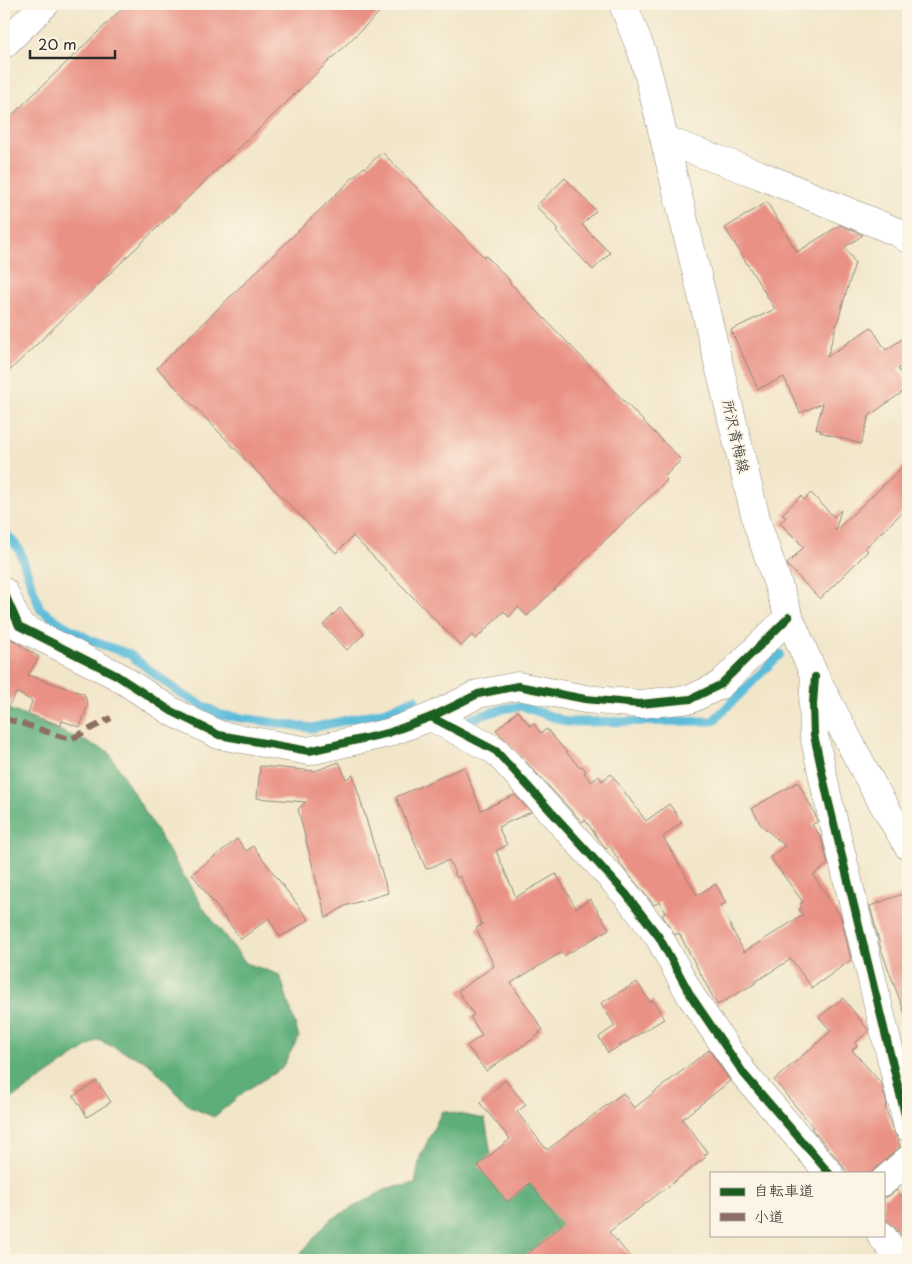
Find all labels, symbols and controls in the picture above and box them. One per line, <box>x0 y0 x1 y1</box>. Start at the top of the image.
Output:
scale bar <box>30 28 115 60</box>
text: 20 m <box>38 32 77 55</box>
street label: 所沢青梅線 <box>717 397 757 475</box>
legend <box>710 1172 884 1236</box>
text: 自転車道 <box>754 1178 814 1201</box>
text: 小道 <box>754 1204 784 1227</box>

